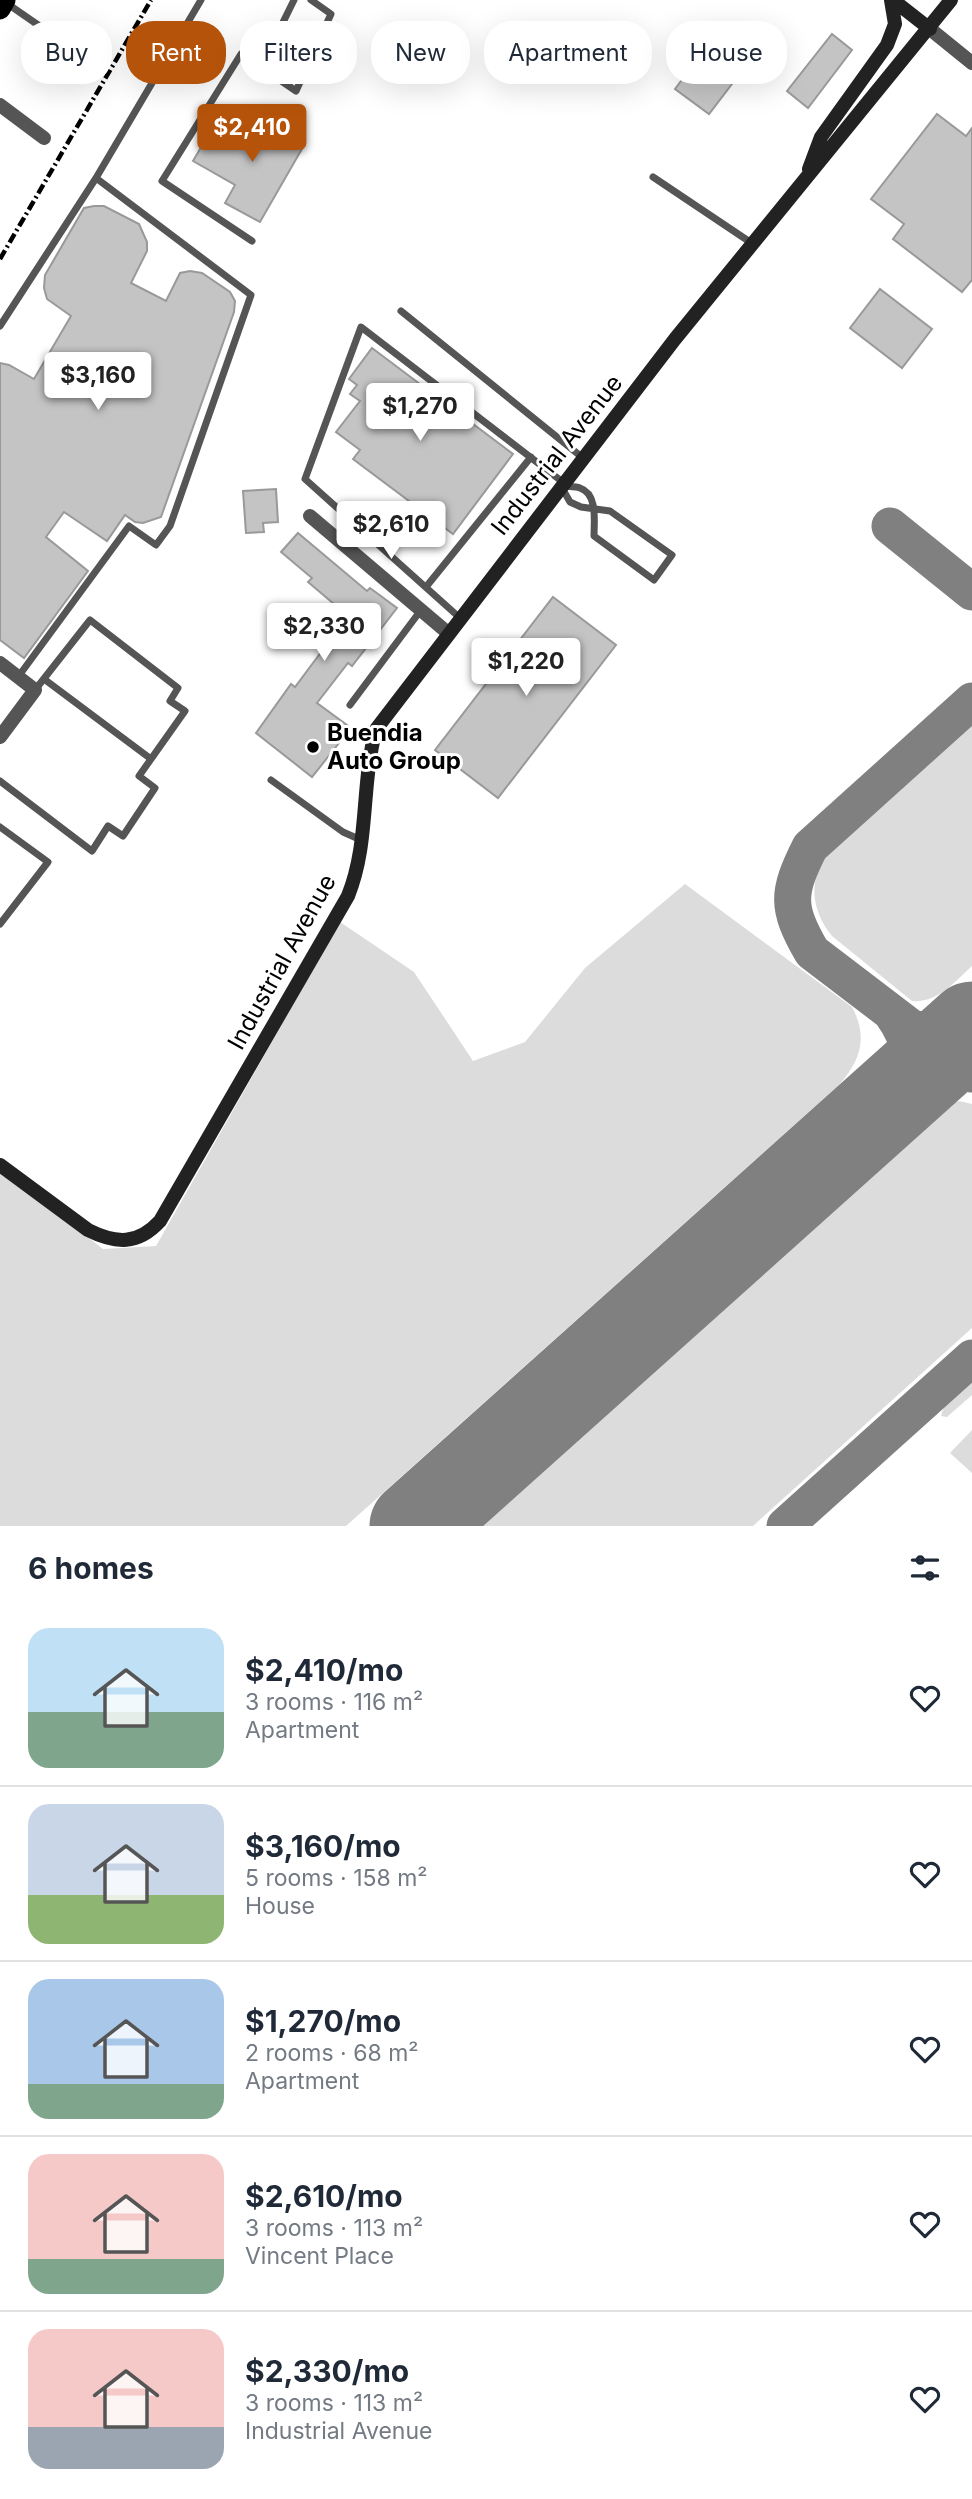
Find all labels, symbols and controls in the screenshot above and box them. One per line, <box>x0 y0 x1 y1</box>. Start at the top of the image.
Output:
chip: Buy <box>21 21 112 84</box>
chip: Rent <box>126 21 226 84</box>
chip: Filters <box>240 21 357 84</box>
chip: New <box>371 21 470 84</box>
chip: Apartment <box>484 21 652 84</box>
chip: House <box>666 21 787 84</box>
pin: $2,410 <box>195 104 309 164</box>
text: $2,410 <box>213 113 291 141</box>
pin: $3,160 <box>41 352 155 412</box>
text: $3,160 <box>60 361 136 389</box>
street label: Industrial Avenue <box>485 369 628 541</box>
pin: $1,270 <box>363 384 477 443</box>
text: $1,270 <box>382 392 458 420</box>
pin: $2,610 <box>334 502 448 561</box>
text: $2,610 <box>353 510 429 538</box>
pin: $2,330 <box>267 604 381 663</box>
text: $2,330 <box>283 612 365 640</box>
pin: $1,220 <box>469 638 583 698</box>
text: $1,220 <box>487 647 565 675</box>
place label: Buendia Auto Group <box>327 718 461 775</box>
marker: Buendia Auto Group <box>305 739 321 755</box>
street label: Industrial Avenue <box>221 869 342 1054</box>
icon: filters <box>906 1549 944 1587</box>
text: 6 homes <box>28 1550 154 1586</box>
text: $2,410/mo <box>245 1652 403 1688</box>
icon: home <box>84 1656 168 1740</box>
icon: heart <box>906 1679 944 1717</box>
text: 3 rooms · 116 m² <box>245 1688 423 1716</box>
text: Apartment <box>245 1716 359 1744</box>
text: $3,160/mo <box>245 1828 401 1864</box>
icon: home <box>84 1832 168 1916</box>
icon: heart <box>906 1855 944 1893</box>
text: 5 rooms · 158 m² <box>245 1864 428 1892</box>
text: House <box>245 1892 315 1920</box>
text: $1,270/mo <box>245 2003 401 2039</box>
icon: home <box>84 2007 168 2091</box>
icon: heart <box>906 2030 944 2068</box>
text: 2 rooms · 68 m² <box>245 2039 418 2067</box>
text: Apartment <box>245 2067 359 2095</box>
text: $2,610/mo <box>245 2178 403 2214</box>
icon: home <box>84 2182 168 2266</box>
icon: heart <box>906 2205 944 2243</box>
text: 3 rooms · 113 m² <box>245 2214 423 2242</box>
text: Vincent Place <box>245 2242 394 2270</box>
text: $2,330/mo <box>245 2353 409 2389</box>
icon: home <box>84 2357 168 2441</box>
icon: heart <box>906 2380 944 2418</box>
text: 3 rooms · 113 m² <box>245 2389 423 2417</box>
text: Industrial Avenue <box>245 2417 432 2445</box>

